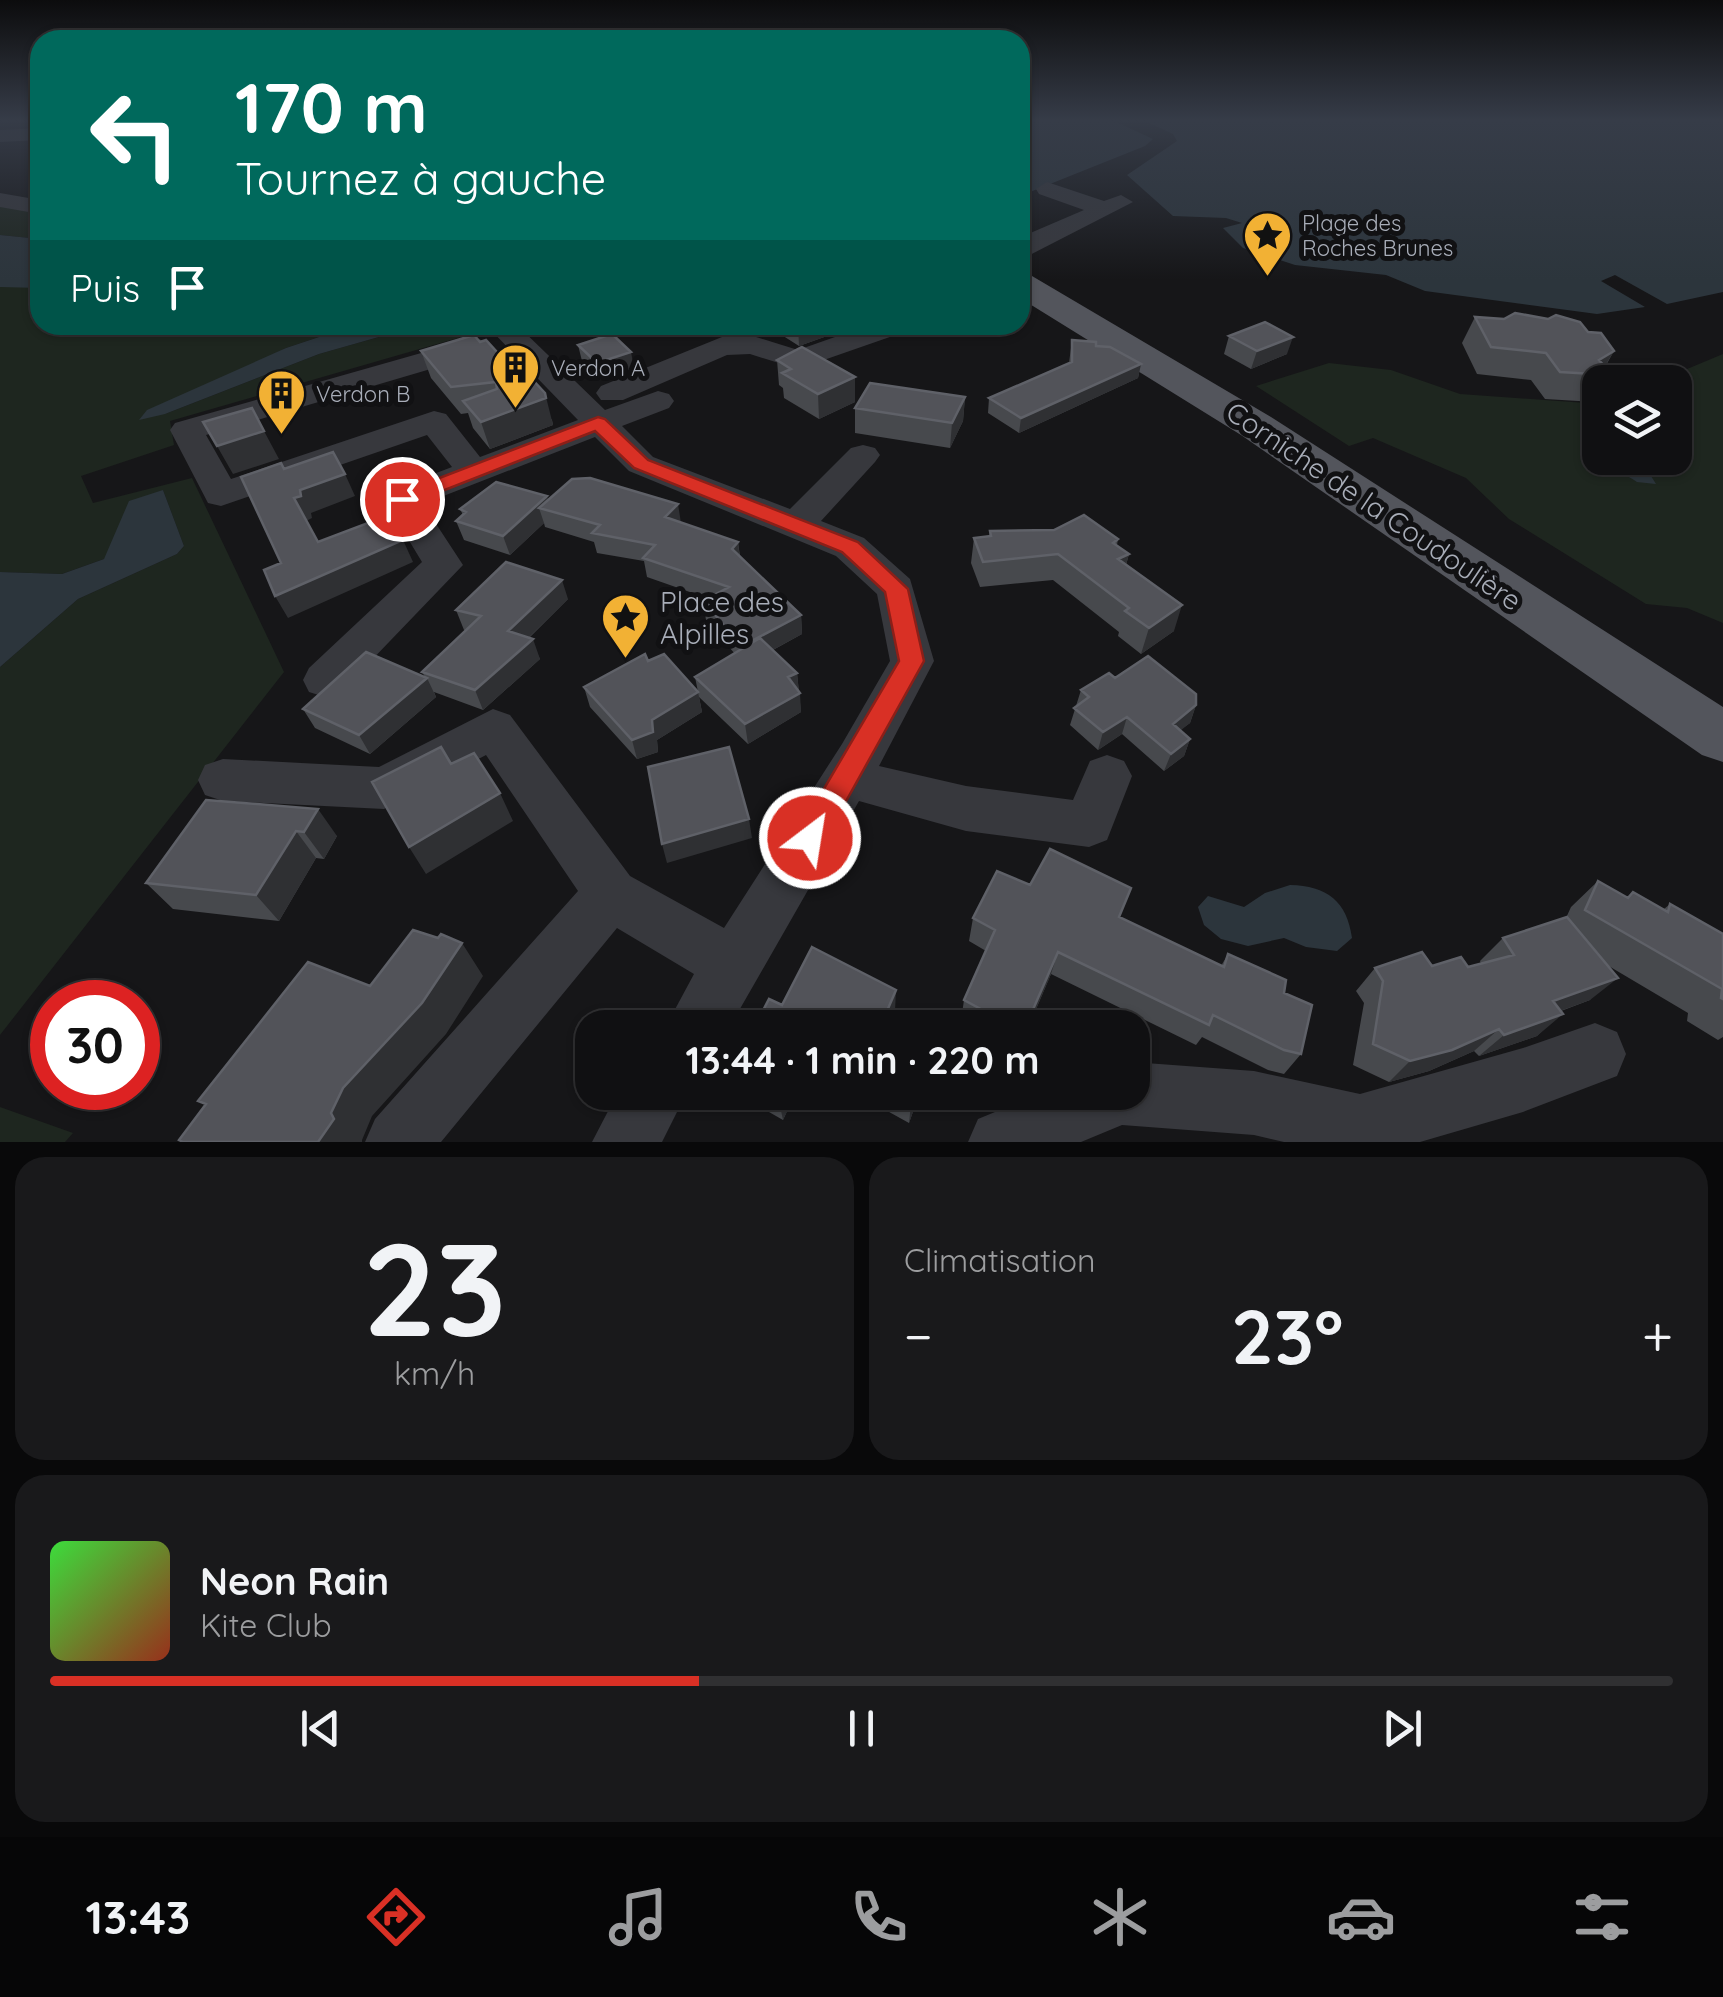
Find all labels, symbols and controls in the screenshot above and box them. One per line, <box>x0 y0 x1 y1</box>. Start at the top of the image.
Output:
text: 170 m <box>235 63 428 151</box>
icon: left <box>70 70 200 200</box>
text: Tournez à gauche <box>235 150 606 206</box>
place label: Plage des Roches Brunes <box>1302 209 1453 262</box>
place icon: Plage des Roches Brunes <box>1241 210 1293 278</box>
icon: arrive <box>160 260 215 315</box>
text: Puis <box>70 264 140 312</box>
building icon: Verdon A <box>490 342 542 410</box>
place label: Verdon A <box>551 354 645 382</box>
map controls <box>1582 365 1692 475</box>
button: layers <box>1582 365 1692 475</box>
building icon: Verdon B <box>255 368 307 436</box>
place label: Verdon B <box>316 380 410 408</box>
street label: Corniche de la Coudoulière <box>1220 394 1529 618</box>
pin <box>360 457 445 542</box>
icon: arrive <box>375 472 430 527</box>
place label: Place des Alpilles <box>660 584 784 651</box>
place icon: Place des Alpilles <box>599 592 651 660</box>
position arrow <box>758 786 862 890</box>
speed limit sign: 30 <box>30 980 160 1110</box>
text: 13:44 · 1 min · 220 m <box>685 1036 1040 1084</box>
text: 23 <box>363 1206 506 1369</box>
text: Climatisation <box>904 1240 1096 1280</box>
text: 23° <box>1231 1289 1344 1383</box>
text: − <box>904 1301 933 1370</box>
text: + <box>1642 1301 1673 1370</box>
text: km/h <box>394 1353 475 1393</box>
text: Neon Rain <box>200 1557 389 1605</box>
text: Kite Club <box>200 1605 332 1645</box>
icon: previous <box>293 1701 348 1756</box>
icon: pause <box>834 1701 889 1756</box>
icon: next <box>1375 1701 1430 1756</box>
icon: directions <box>361 1882 431 1952</box>
icon: music <box>603 1882 673 1952</box>
icon: phone <box>844 1882 914 1952</box>
icon: climate <box>1085 1882 1155 1952</box>
icon: car <box>1326 1882 1396 1952</box>
icon: filters <box>1567 1882 1637 1952</box>
text: 13:43 <box>86 1889 190 1945</box>

